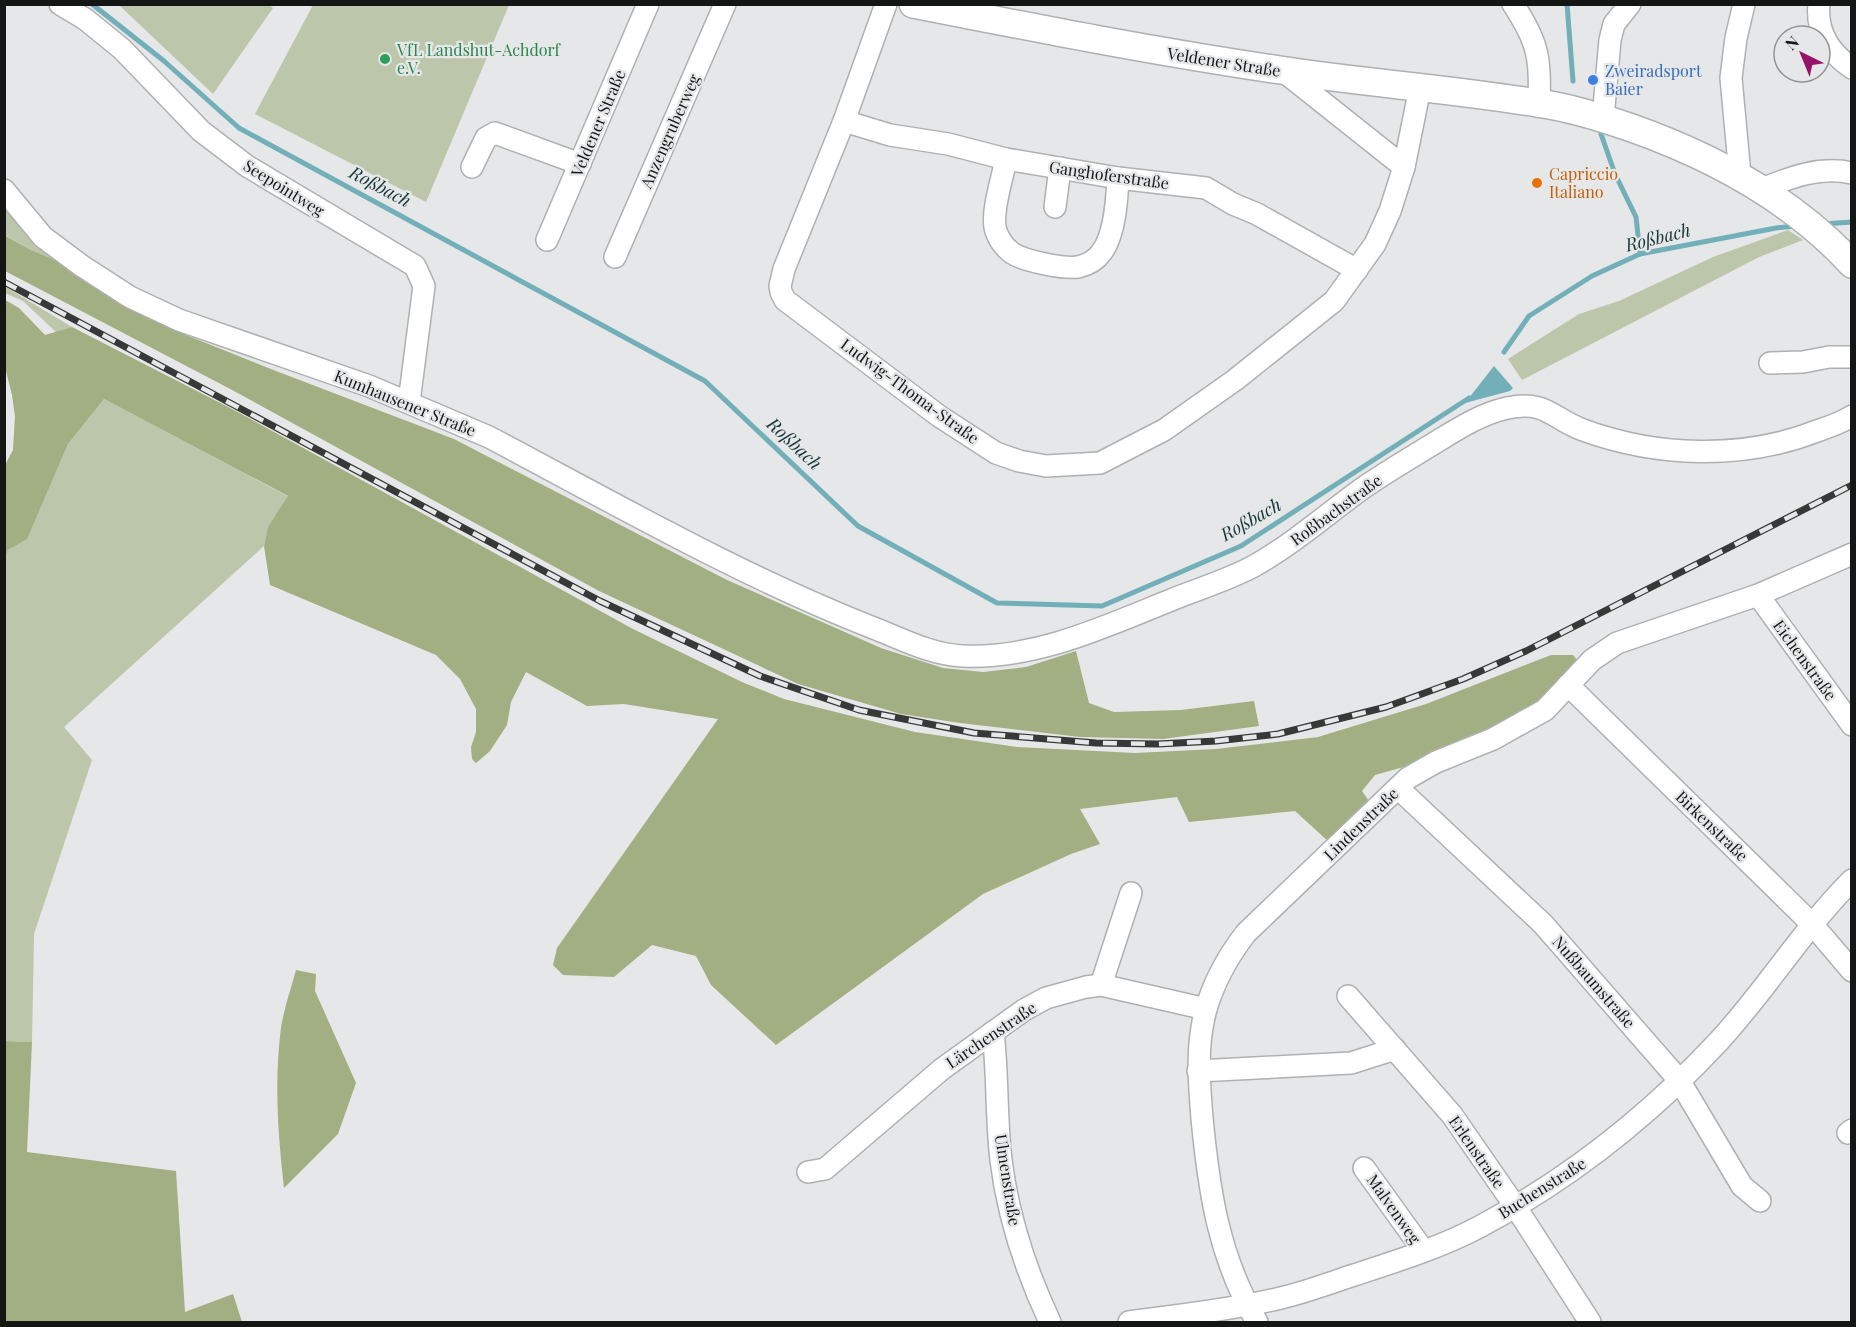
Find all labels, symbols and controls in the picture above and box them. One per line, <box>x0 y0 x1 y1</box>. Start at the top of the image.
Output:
north arrow <box>1772 24 1832 84</box>
text: N <box>1780 31 1803 54</box>
place label: VfL Landshut-Achdorf e.V. <box>396 39 562 78</box>
street label: Veldener Straße <box>1165 42 1282 81</box>
marker: VfL Landshut-Achdorf e.V. <box>378 52 392 66</box>
place label: Zweiradsport Baier <box>1605 60 1702 99</box>
street label: Veldener Straße <box>565 66 630 180</box>
street label: Anzengruberweg <box>635 70 704 192</box>
marker: Zweiradsport Baier <box>1586 73 1600 87</box>
street label: Seepointweg <box>240 154 329 221</box>
street label: Ganghoferstraße <box>1048 156 1170 193</box>
water label: Roßbach <box>345 159 415 212</box>
place label: Capriccio Italiano <box>1549 163 1618 202</box>
marker: Capriccio Italiano <box>1530 176 1544 190</box>
water label: Roßbach <box>1622 217 1693 257</box>
street label: Ludwig-Thoma-Straße <box>837 333 984 448</box>
street label: Kumhausener Straße <box>331 364 479 441</box>
water label: Roßbach <box>761 411 827 475</box>
street label: Roßbachstraße <box>1286 469 1386 550</box>
water label: Roßbach <box>1215 492 1285 547</box>
street label: Eichenstraße <box>1769 615 1842 704</box>
street label: Lindenstraße <box>1319 783 1402 865</box>
street label: Birkenstraße <box>1672 786 1753 865</box>
street label: Nußbaumstraße <box>1549 931 1640 1032</box>
street label: Lärchenstraße <box>942 997 1040 1072</box>
street label: Erlenstraße <box>1445 1111 1510 1192</box>
street label: Ulmenstraße <box>991 1133 1026 1227</box>
street label: Buchenstraße <box>1494 1152 1589 1223</box>
street label: Malvenweg <box>1363 1170 1426 1248</box>

